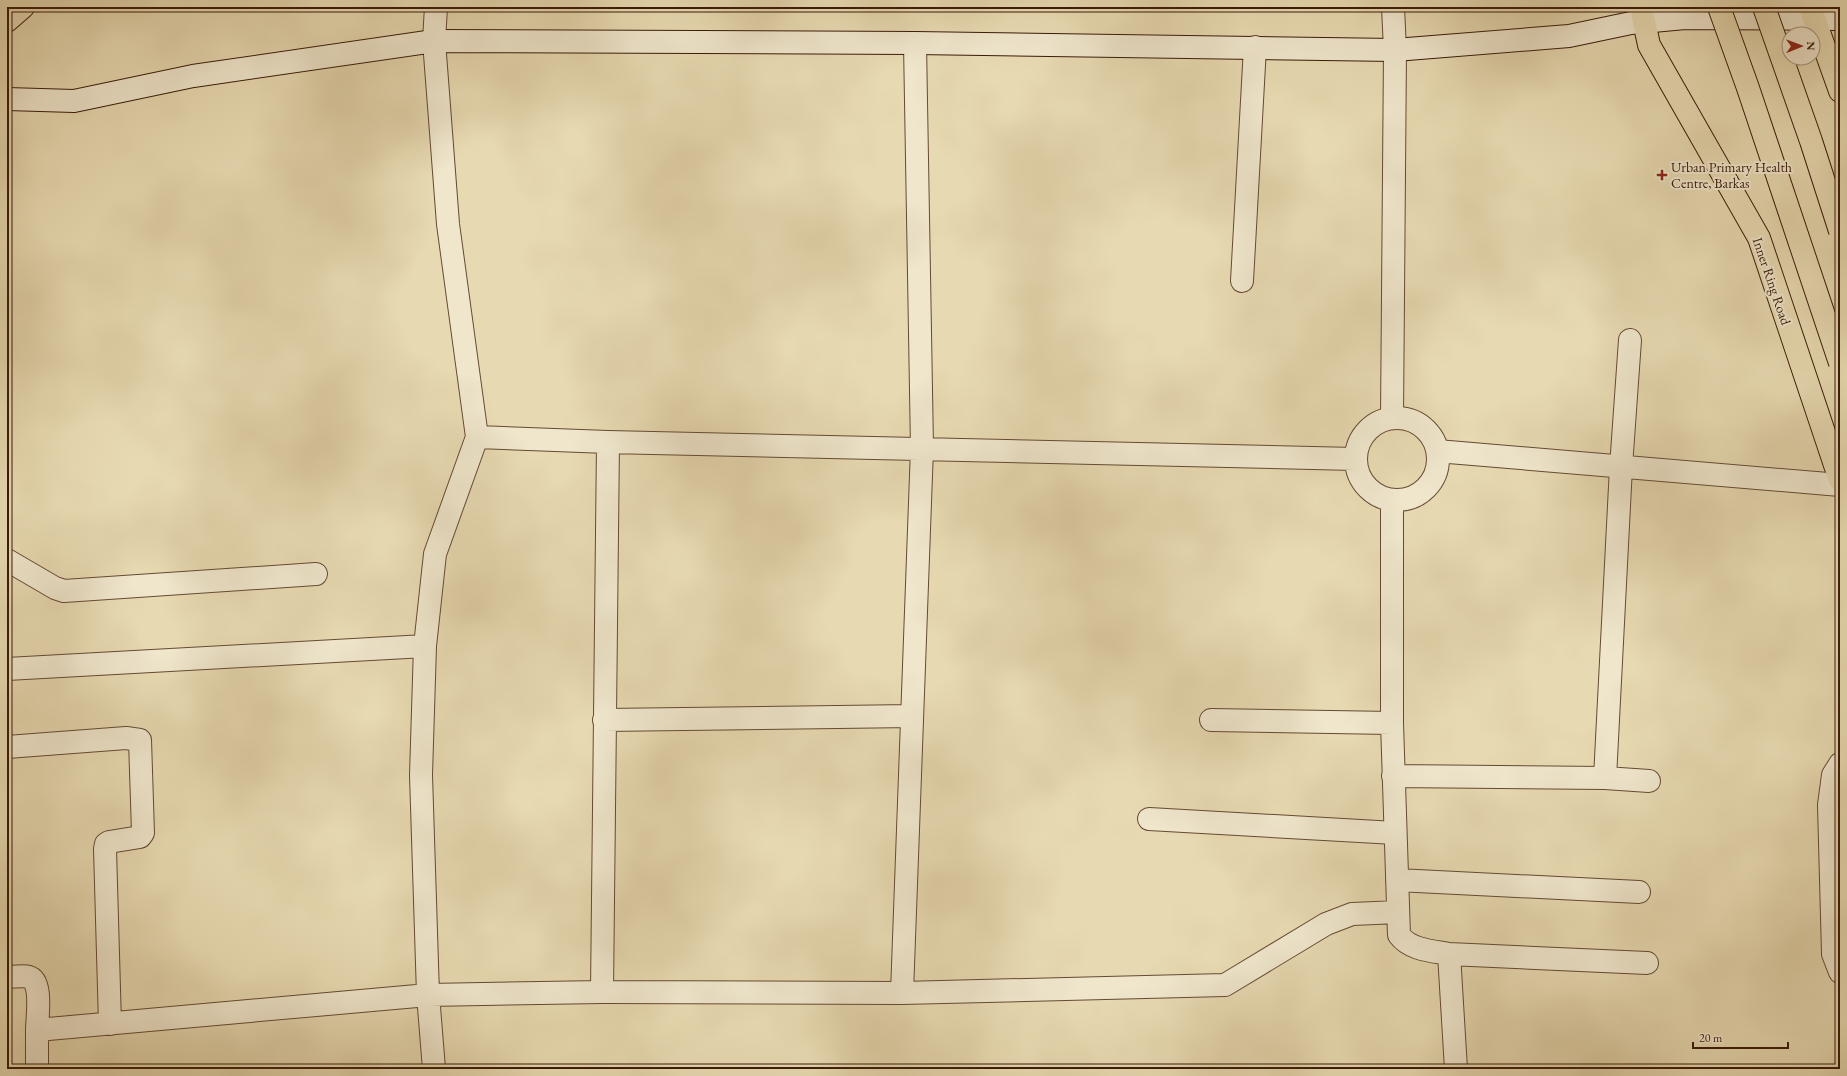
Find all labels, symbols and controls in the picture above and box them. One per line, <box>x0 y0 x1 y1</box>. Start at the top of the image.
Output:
north arrow <box>1781 26 1821 66</box>
text: N <box>1804 41 1818 50</box>
place label: Urban Primary Health Centre, Barkas <box>1671 158 1792 192</box>
marker: Urban Primary Health Centre, Barkas <box>1656 169 1668 181</box>
street label: Inner Ring Road <box>1749 235 1796 328</box>
scale bar <box>1693 1024 1788 1050</box>
text: 20 m <box>1699 1030 1723 1046</box>

